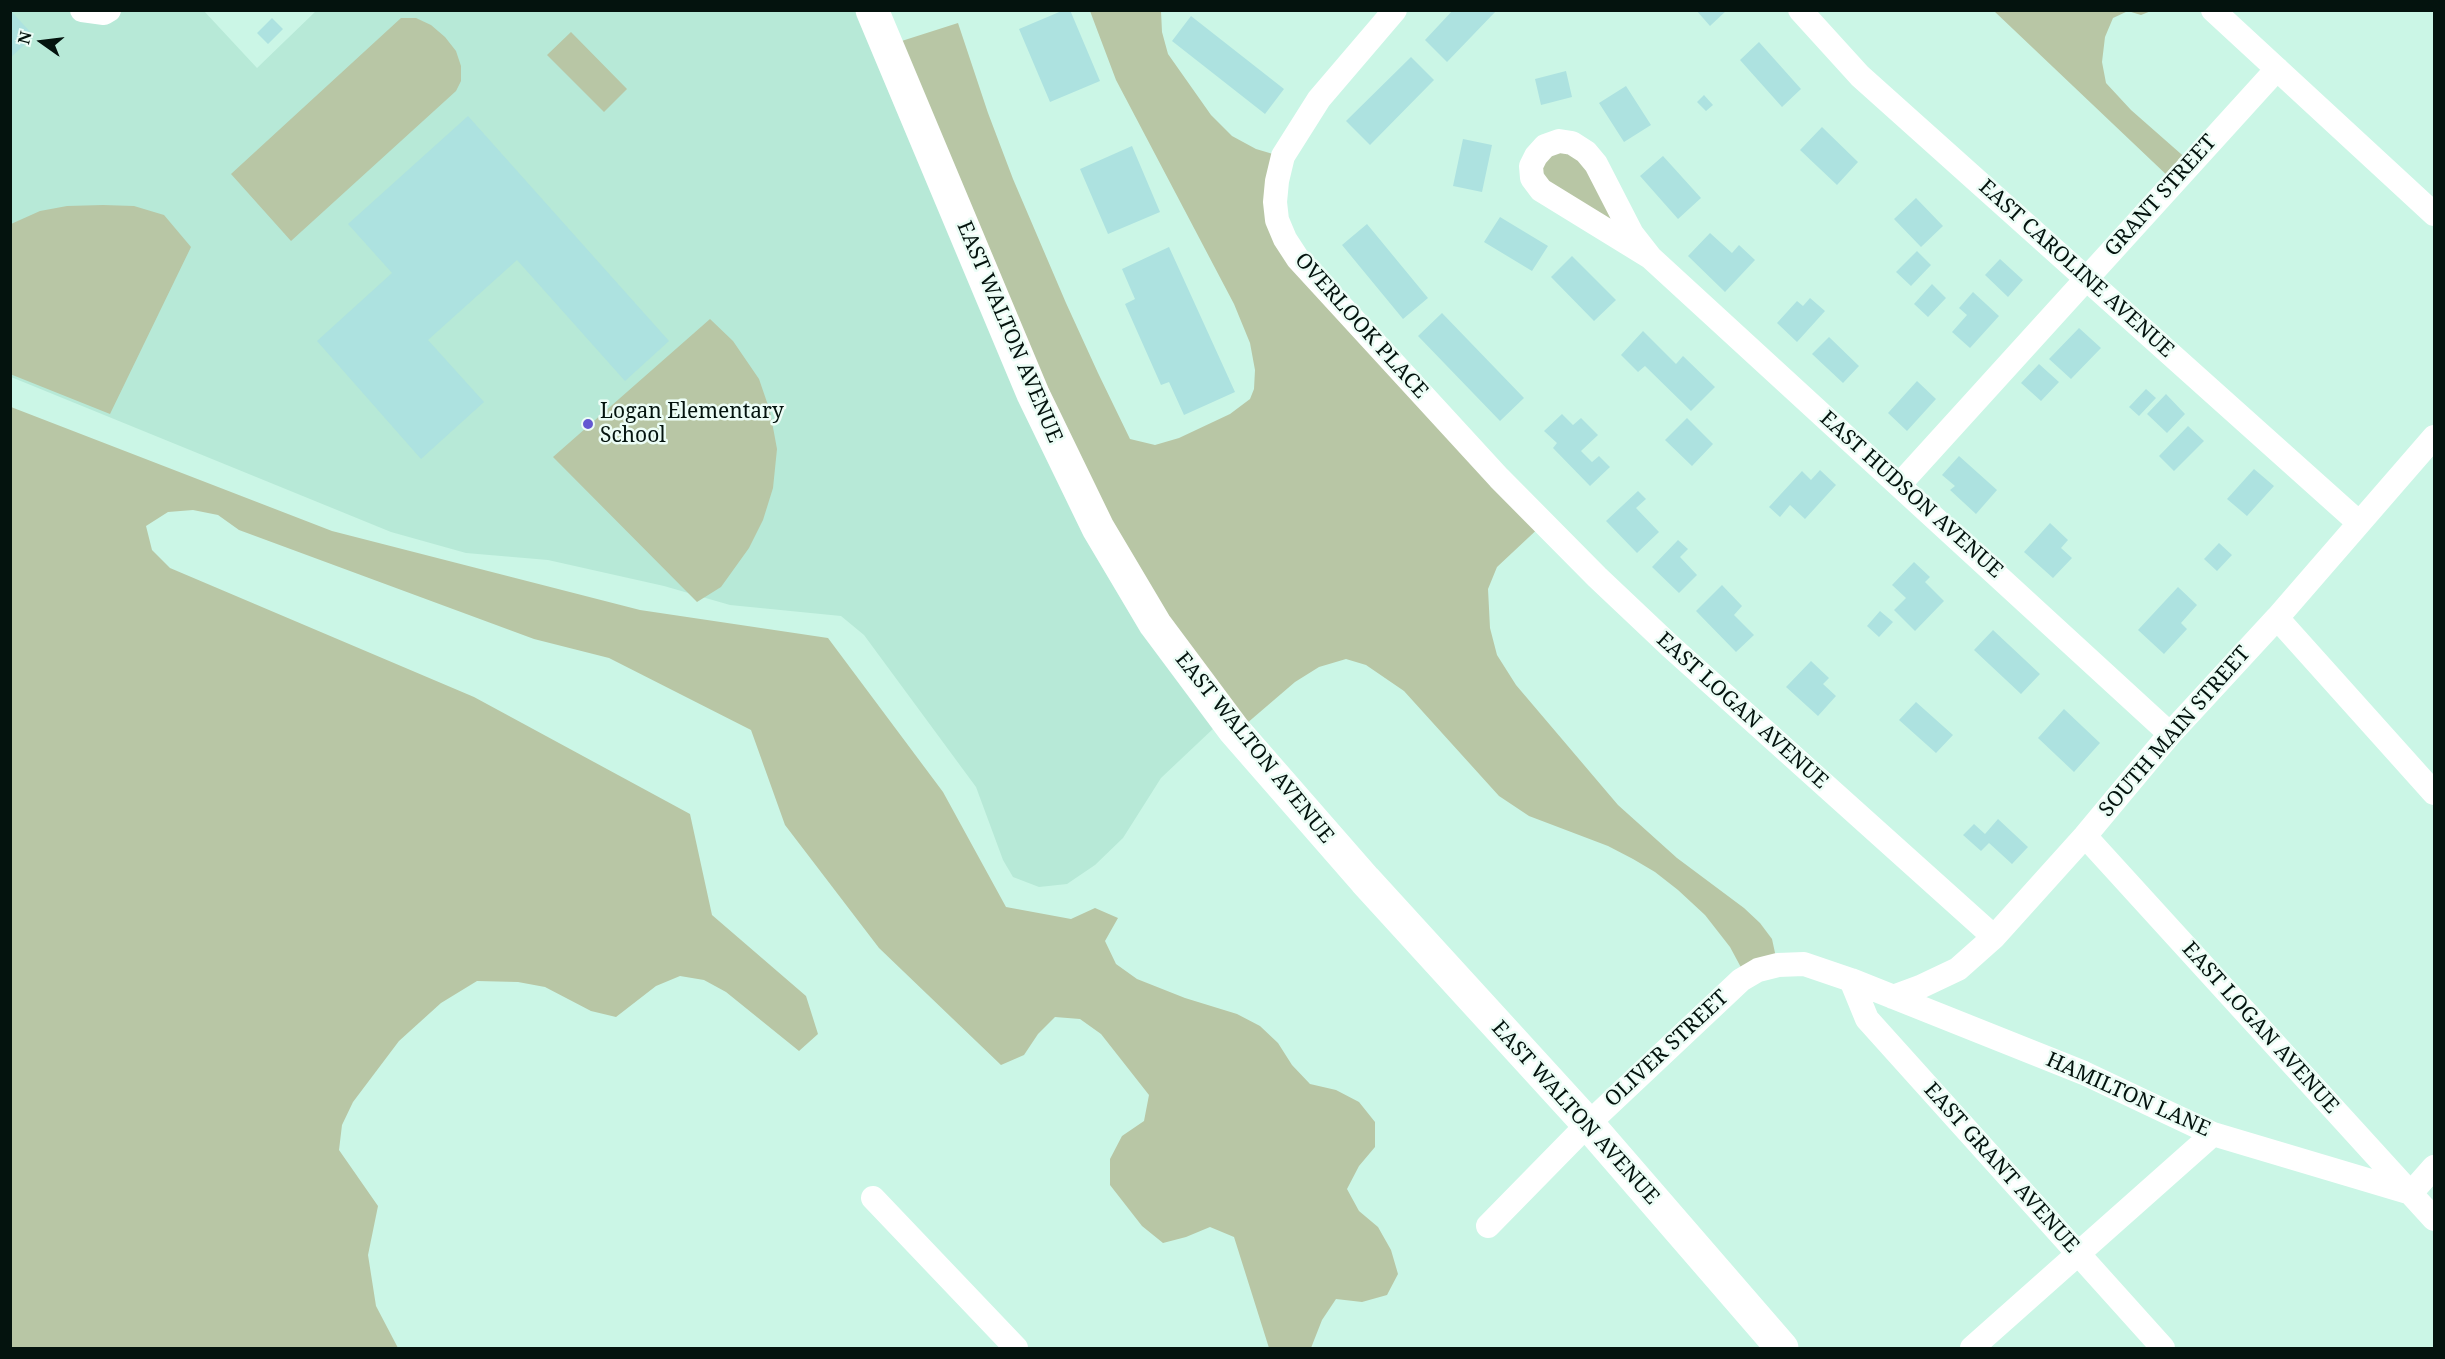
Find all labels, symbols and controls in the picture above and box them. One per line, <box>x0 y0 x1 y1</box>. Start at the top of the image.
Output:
north arrow <box>12 12 72 72</box>
text: N <box>12 29 37 46</box>
street label: GRANT STREET <box>2100 130 2222 262</box>
street label: EAST CAROLINE AVENUE <box>1973 175 2179 363</box>
street label: EAST WALTON AVENUE <box>951 217 1067 447</box>
street label: OVERLOOK PLACE <box>1289 248 1433 404</box>
place label: Logan Elementary School <box>600 399 784 449</box>
street label: EAST HUDSON AVENUE <box>1814 406 2008 584</box>
marker: Logan Elementary School <box>581 417 595 431</box>
street label: EAST LOGAN AVENUE <box>1651 627 1833 795</box>
street label: SOUTH MAIN STREET <box>2094 642 2256 822</box>
street label: EAST WALTON AVENUE <box>1169 648 1339 848</box>
street label: EAST LOGAN AVENUE <box>2176 937 2344 1119</box>
street label: OLIVER STREET <box>1600 985 1734 1113</box>
street label: EAST WALTON AVENUE <box>1486 1016 1664 1210</box>
street label: HAMILTON LANE <box>2042 1047 2214 1143</box>
street label: EAST GRANT AVENUE <box>1918 1078 2084 1258</box>

